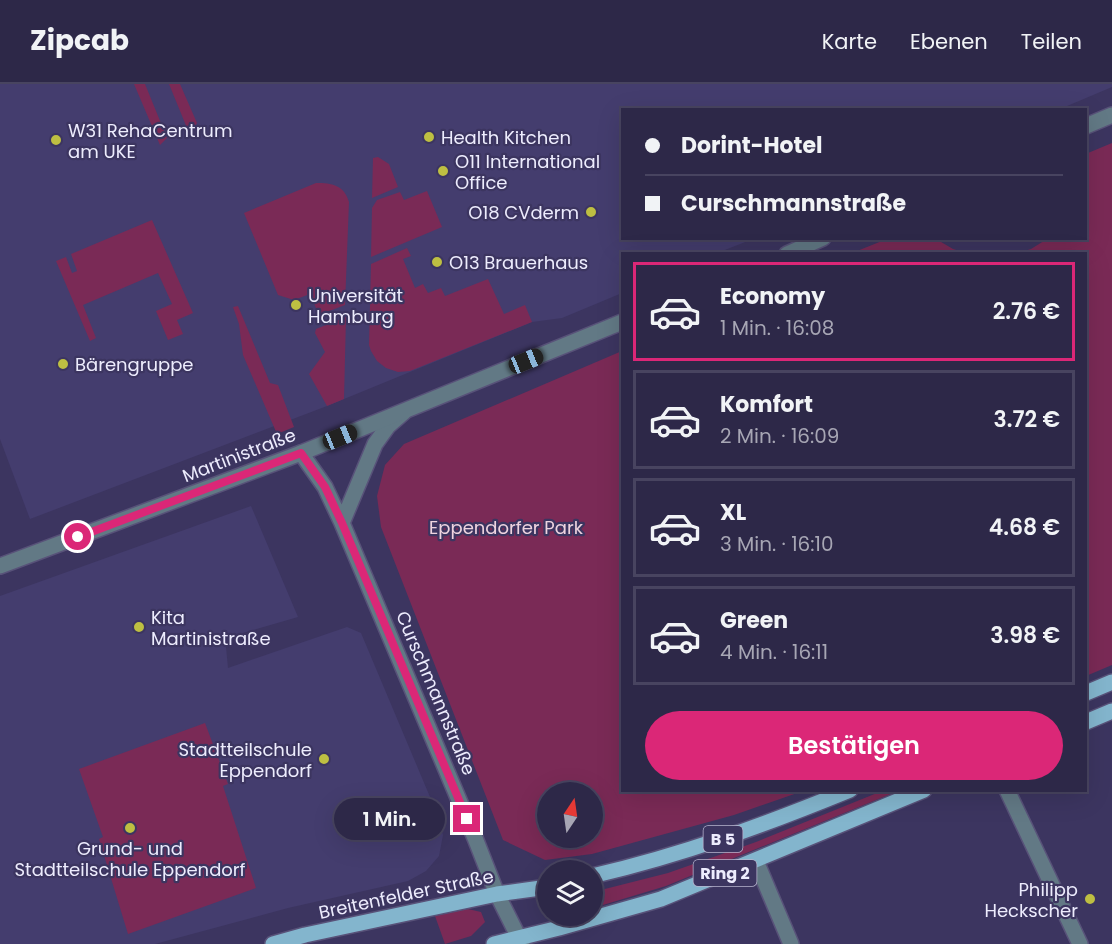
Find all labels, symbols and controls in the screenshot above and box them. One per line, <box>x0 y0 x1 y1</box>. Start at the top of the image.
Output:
text: Zipcab <box>30 21 129 60</box>
text: Karte <box>822 27 877 56</box>
text: Ebenen <box>910 27 988 56</box>
text: Teilen <box>1021 27 1082 56</box>
place label: W31 RehaCentrum am UKE <box>68 118 232 164</box>
place label: Health Kitchen <box>441 125 571 150</box>
marker: Health Kitchen <box>422 130 436 144</box>
text: Dorint-Hotel <box>681 130 823 161</box>
marker: W31 RehaCentrum am UKE <box>49 133 63 147</box>
place label: O11 International Office <box>455 149 600 195</box>
marker: O11 International Office <box>436 164 450 178</box>
text: Curschmannstraße <box>681 188 906 219</box>
place label: O18 CVderm <box>468 200 579 225</box>
marker: O18 CVderm <box>584 205 598 219</box>
place label: O13 Brauerhaus <box>449 250 588 275</box>
marker: O13 Brauerhaus <box>430 255 444 269</box>
text: Economy <box>720 281 825 312</box>
place label: Universität Hamburg <box>308 283 403 329</box>
icon: car <box>648 285 702 339</box>
text: 2.76 € <box>993 296 1060 327</box>
marker: Universität Hamburg <box>289 298 303 312</box>
text: 1 Min. · 16:08 <box>720 314 834 342</box>
car <box>506 346 546 376</box>
place label: Bärengruppe <box>75 352 194 377</box>
marker: Bärengruppe <box>56 357 70 371</box>
text: Komfort <box>720 389 813 420</box>
icon: car <box>648 393 702 447</box>
text: 3.72 € <box>994 404 1060 435</box>
street label: Martinistraße <box>179 422 299 488</box>
car <box>320 422 360 452</box>
text: 2 Min. · 16:09 <box>720 422 839 450</box>
text: XL <box>720 497 746 528</box>
icon: car <box>648 501 702 555</box>
text: 4.68 € <box>989 512 1060 543</box>
park label: Eppendorfer Park <box>429 515 584 540</box>
route start <box>64 523 91 550</box>
text: 3 Min. · 16:10 <box>720 530 834 558</box>
place label: Kita Martinistraße <box>151 605 271 651</box>
text: Green <box>720 605 788 636</box>
street label: Curschmannstraße <box>390 607 482 779</box>
icon: car <box>648 609 702 663</box>
marker: Kita Martinistraße <box>132 620 146 634</box>
text: 3.98 € <box>990 620 1060 651</box>
text: 4 Min. · 16:11 <box>720 638 828 666</box>
button: Bestätigen <box>645 711 1063 780</box>
place label: Stadtteilschule Eppendorf <box>178 737 312 783</box>
marker: Stadtteilschule Eppendorf <box>317 752 331 766</box>
north arrow <box>537 782 603 848</box>
map controls <box>537 782 603 926</box>
callout: 1 Min. <box>335 798 446 840</box>
text: 1 Min. <box>363 805 416 833</box>
route end <box>453 805 480 832</box>
marker: Grund- und Stadtteilschule Eppendorf <box>123 821 137 835</box>
road number: B 5 <box>704 826 742 852</box>
place label: Grund- und Stadtteilschule Eppendorf <box>15 836 246 882</box>
button: layers <box>537 860 603 926</box>
road number: Ring 2 <box>694 860 756 886</box>
street label: Breitenfelder Straße <box>316 863 496 925</box>
place label: Philipp Heckscher <box>984 877 1078 923</box>
marker: Philipp Heckscher <box>1083 892 1097 906</box>

